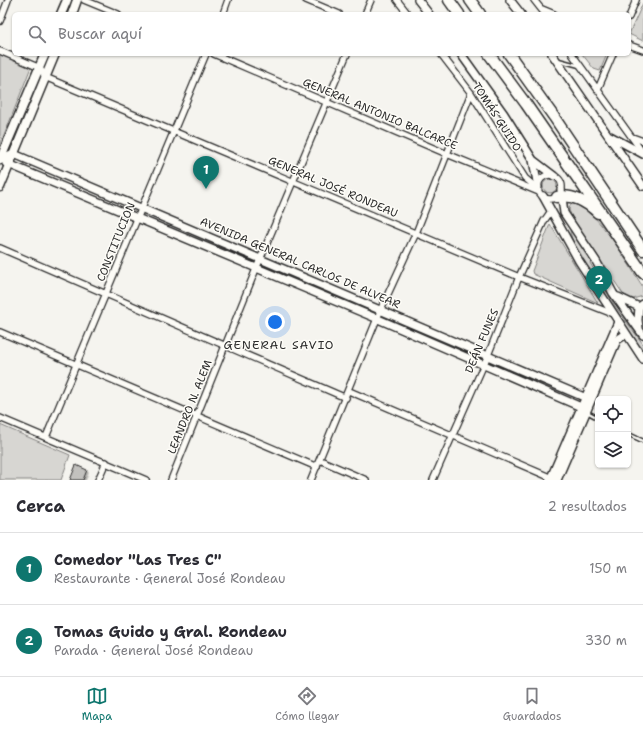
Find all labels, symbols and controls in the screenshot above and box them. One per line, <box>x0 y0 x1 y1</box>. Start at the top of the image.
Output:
search box <box>12 12 631 56</box>
icon: search <box>26 23 48 45</box>
text: Buscar aquí <box>58 24 142 44</box>
street label: GENERAL ANTONIO BALCARCE <box>300 75 460 154</box>
street label: TOMÁS GUIDO <box>469 79 526 154</box>
street label: GENERAL JOSÉ RONDEAU <box>266 152 401 221</box>
pin: 1 <box>193 156 219 189</box>
street label: CONSTITUCION <box>93 200 139 284</box>
street label: AVENIDA GENERAL CARLOS DE ALVEAR <box>198 214 403 312</box>
pin: 2 <box>586 266 612 299</box>
street label: DEÁN FUNES <box>461 306 502 375</box>
your location <box>265 312 285 332</box>
district label: GENERAL SAVIO <box>224 337 335 353</box>
street label: LEANDRO N. ALEM <box>164 357 216 456</box>
map controls <box>595 396 631 468</box>
button: locate <box>595 396 631 432</box>
button: layers <box>595 432 631 468</box>
text: Cerca <box>16 495 65 517</box>
text: 2 resultados <box>548 498 627 515</box>
text: Comedor "Las Tres C" <box>54 550 222 570</box>
text: 1 <box>26 560 32 577</box>
text: 150 m <box>589 560 627 577</box>
text: Restaurante · General José Rondeau <box>54 570 285 587</box>
text: Tomas Guido y Gral. Rondeau <box>54 622 287 642</box>
text: 2 <box>24 632 34 649</box>
text: 330 m <box>585 632 627 649</box>
text: Parada · General José Rondeau <box>54 642 253 659</box>
tab: Mapa <box>82 685 112 724</box>
tab: Cómo llegar <box>275 685 339 724</box>
tab: Guardados <box>503 685 561 724</box>

